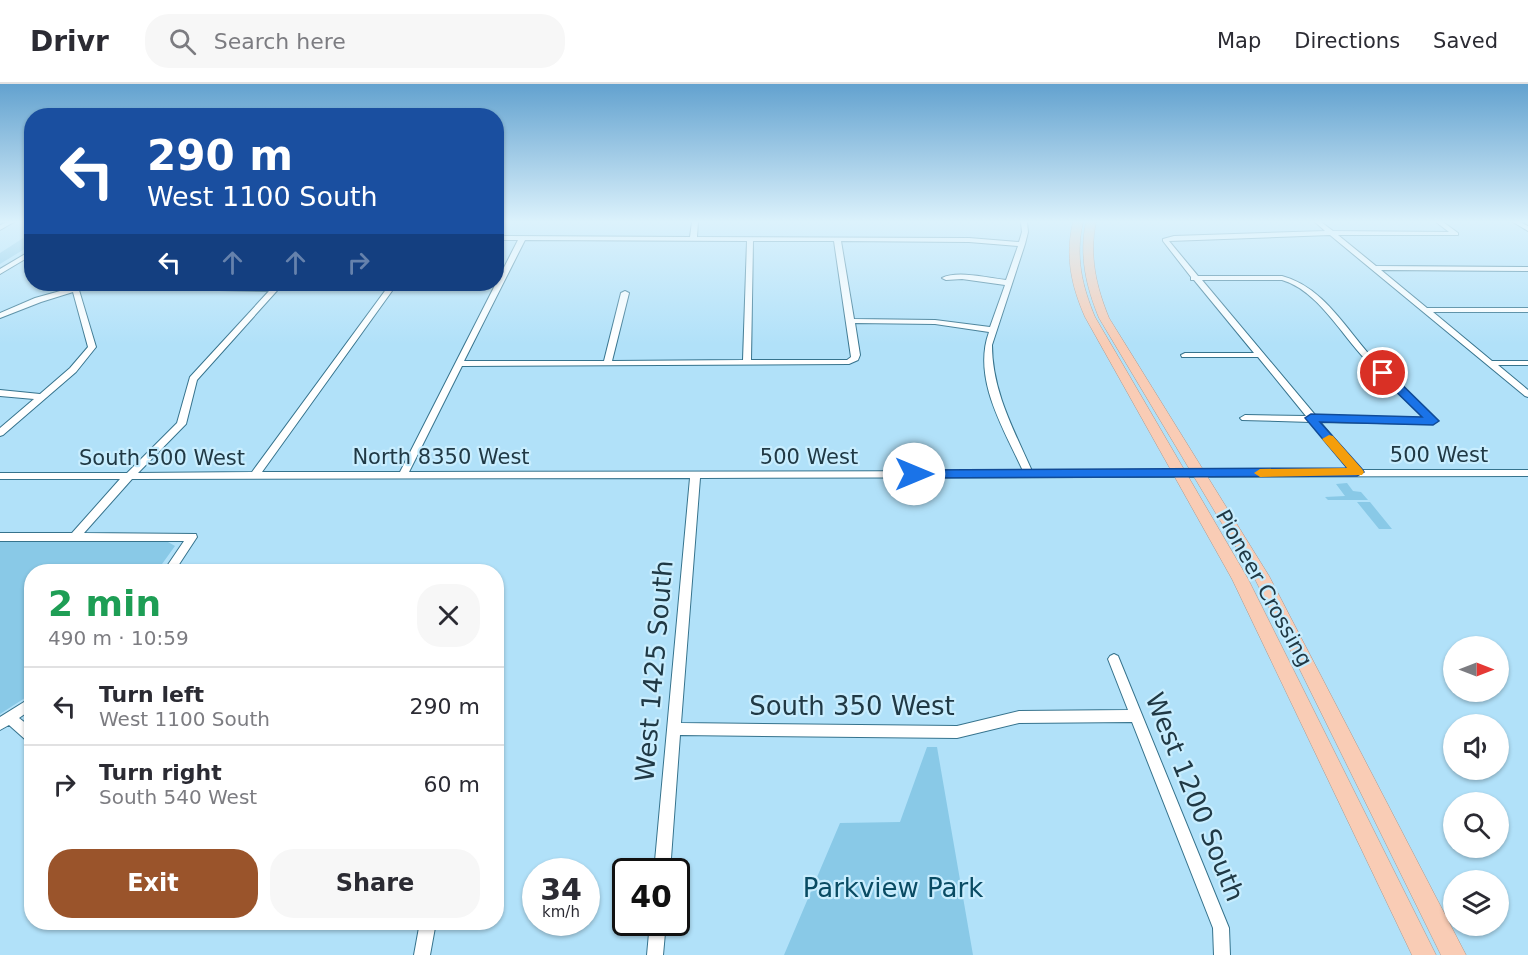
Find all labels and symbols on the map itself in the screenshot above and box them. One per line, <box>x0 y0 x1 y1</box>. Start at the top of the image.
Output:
pin <box>1357 347 1408 398</box>
position arrow <box>882 442 946 506</box>
street label: 500 West <box>1390 443 1488 467</box>
street label: North 8350 West <box>352 445 530 469</box>
street label: 500 West <box>760 445 858 469</box>
street label: South 500 West <box>79 446 245 470</box>
street label: Pioneer Crossing <box>1211 505 1317 671</box>
street label: West 1425 South <box>629 559 679 783</box>
north arrow <box>1443 636 1509 702</box>
street label: West 1200 South <box>1139 688 1251 906</box>
street label: South 350 West <box>749 691 955 721</box>
speed limit sign: 40 <box>612 858 690 936</box>
park label: Parkview Park <box>803 873 983 903</box>

